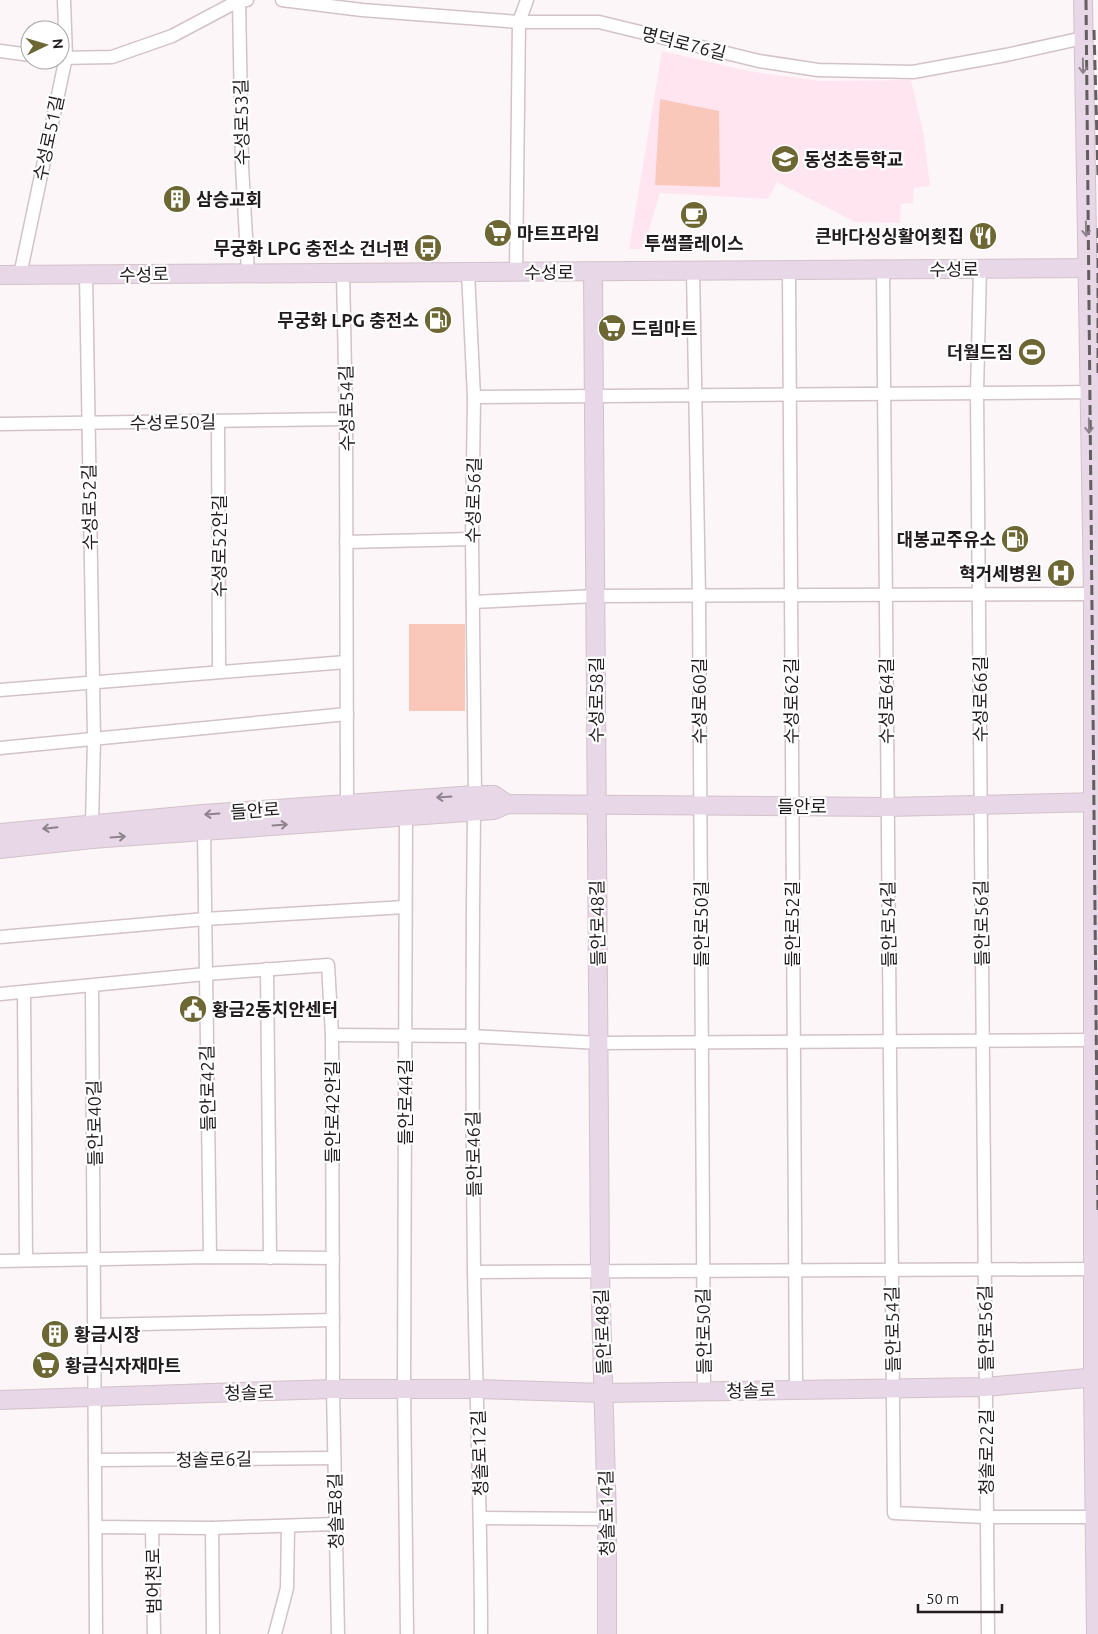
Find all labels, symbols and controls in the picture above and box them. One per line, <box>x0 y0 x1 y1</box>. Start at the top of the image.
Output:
north arrow <box>20 20 70 70</box>
street label: 명덕로76길 <box>640 23 728 63</box>
text: N <box>50 38 66 50</box>
one-way arrow <box>1078 58 1088 74</box>
street label: 수성로53길 <box>230 79 252 165</box>
street label: 수성로51길 <box>29 94 67 182</box>
school or university icon: 동성초등학교 <box>770 144 800 174</box>
place label: 동성초등학교 <box>804 149 903 169</box>
building icon: 삼승교회 <box>162 184 192 214</box>
place label: 삼승교회 <box>196 189 262 209</box>
cafe icon: 투썸플레이스 <box>679 200 709 230</box>
supermarket icon: 마트프라임 <box>483 218 513 248</box>
one-way arrow <box>1081 220 1091 236</box>
restaurant icon: 큰바다싱싱활어횟집 <box>968 221 998 251</box>
place label: 마트프라임 <box>517 223 600 243</box>
place label: 큰바다싱싱활어횟집 <box>815 226 964 246</box>
bus stop icon: 무궁화 LPG 충전소 건너편 <box>413 233 443 263</box>
place label: 투썸플레이스 <box>644 233 744 253</box>
place label: 무궁화 LPG 충전소 건너편 <box>213 238 409 258</box>
street label: 수성로 <box>929 259 979 279</box>
street label: 수성로 <box>524 262 574 282</box>
street label: 수성로 <box>119 264 169 284</box>
fuel station icon: 무궁화 LPG 충전소 <box>423 305 453 335</box>
place label: 무궁화 LPG 충전소 <box>277 310 419 330</box>
supermarket icon: 드림마트 <box>597 313 627 343</box>
place label: 드림마트 <box>631 318 697 338</box>
sports icon: 더월드짐 <box>1017 337 1047 367</box>
place label: 더월드짐 <box>947 342 1013 362</box>
street label: 수성로54길 <box>335 365 357 451</box>
street label: 수성로50길 <box>130 411 216 433</box>
one-way arrow <box>1084 418 1094 434</box>
street label: 수성로56길 <box>462 457 484 543</box>
street label: 수성로52길 <box>78 464 100 550</box>
street label: 수성로52안길 <box>209 494 229 598</box>
fuel station icon: 대봉교주유소 <box>1000 524 1030 554</box>
place label: 대봉교주유소 <box>897 529 996 549</box>
hospital icon: 혁거세병원 <box>1046 558 1076 588</box>
place label: 혁거세병원 <box>959 563 1042 583</box>
street label: 수성로66길 <box>970 656 990 742</box>
street label: 수성로58길 <box>586 657 606 743</box>
street label: 수성로60길 <box>689 658 709 744</box>
street label: 수성로62길 <box>781 658 801 744</box>
street label: 수성로64길 <box>876 658 896 744</box>
one-way arrow <box>436 792 452 802</box>
street label: 들안로 <box>777 796 827 816</box>
street label: 들안로 <box>230 798 280 822</box>
one-way arrow <box>204 809 220 818</box>
one-way arrow <box>272 821 288 830</box>
one-way arrow <box>42 824 58 833</box>
one-way arrow <box>110 833 126 842</box>
street label: 들안로48길 <box>586 880 608 966</box>
street label: 들안로56길 <box>970 880 992 966</box>
street label: 들안로50길 <box>691 881 711 967</box>
street label: 들안로52길 <box>782 881 802 967</box>
street label: 들안로54길 <box>877 881 899 967</box>
public building icon: 황금2동치안센터 <box>178 994 208 1024</box>
place label: 황금2동치안센터 <box>212 999 338 1019</box>
street label: 들안로42길 <box>196 1045 218 1131</box>
street label: 들안로44길 <box>395 1059 415 1145</box>
street label: 들안로42안길 <box>322 1060 342 1164</box>
street label: 들안로40길 <box>83 1080 105 1166</box>
street label: 들안로46길 <box>462 1111 484 1197</box>
street label: 들안로56길 <box>974 1285 996 1371</box>
street label: 들안로54길 <box>881 1286 903 1372</box>
street label: 들안로48길 <box>590 1288 614 1376</box>
street label: 들안로50길 <box>692 1288 714 1374</box>
building icon: 황금시장 <box>40 1319 70 1349</box>
place label: 황금시장 <box>74 1324 141 1344</box>
supermarket icon: 황금식자재마트 <box>31 1350 61 1380</box>
place label: 황금식자재마트 <box>65 1355 181 1375</box>
street label: 청솔로 <box>726 1380 776 1400</box>
street label: 청솔로 <box>224 1381 274 1403</box>
street label: 청솔로12길 <box>467 1409 491 1497</box>
street label: 청솔로22길 <box>976 1409 996 1495</box>
street label: 청솔로6길 <box>176 1448 252 1470</box>
street label: 청솔로14길 <box>595 1470 617 1556</box>
street label: 청솔로8길 <box>324 1473 346 1549</box>
street label: 범어천로 <box>142 1548 164 1614</box>
scale bar <box>918 1582 1002 1614</box>
text: 50 m <box>926 1590 959 1607</box>

